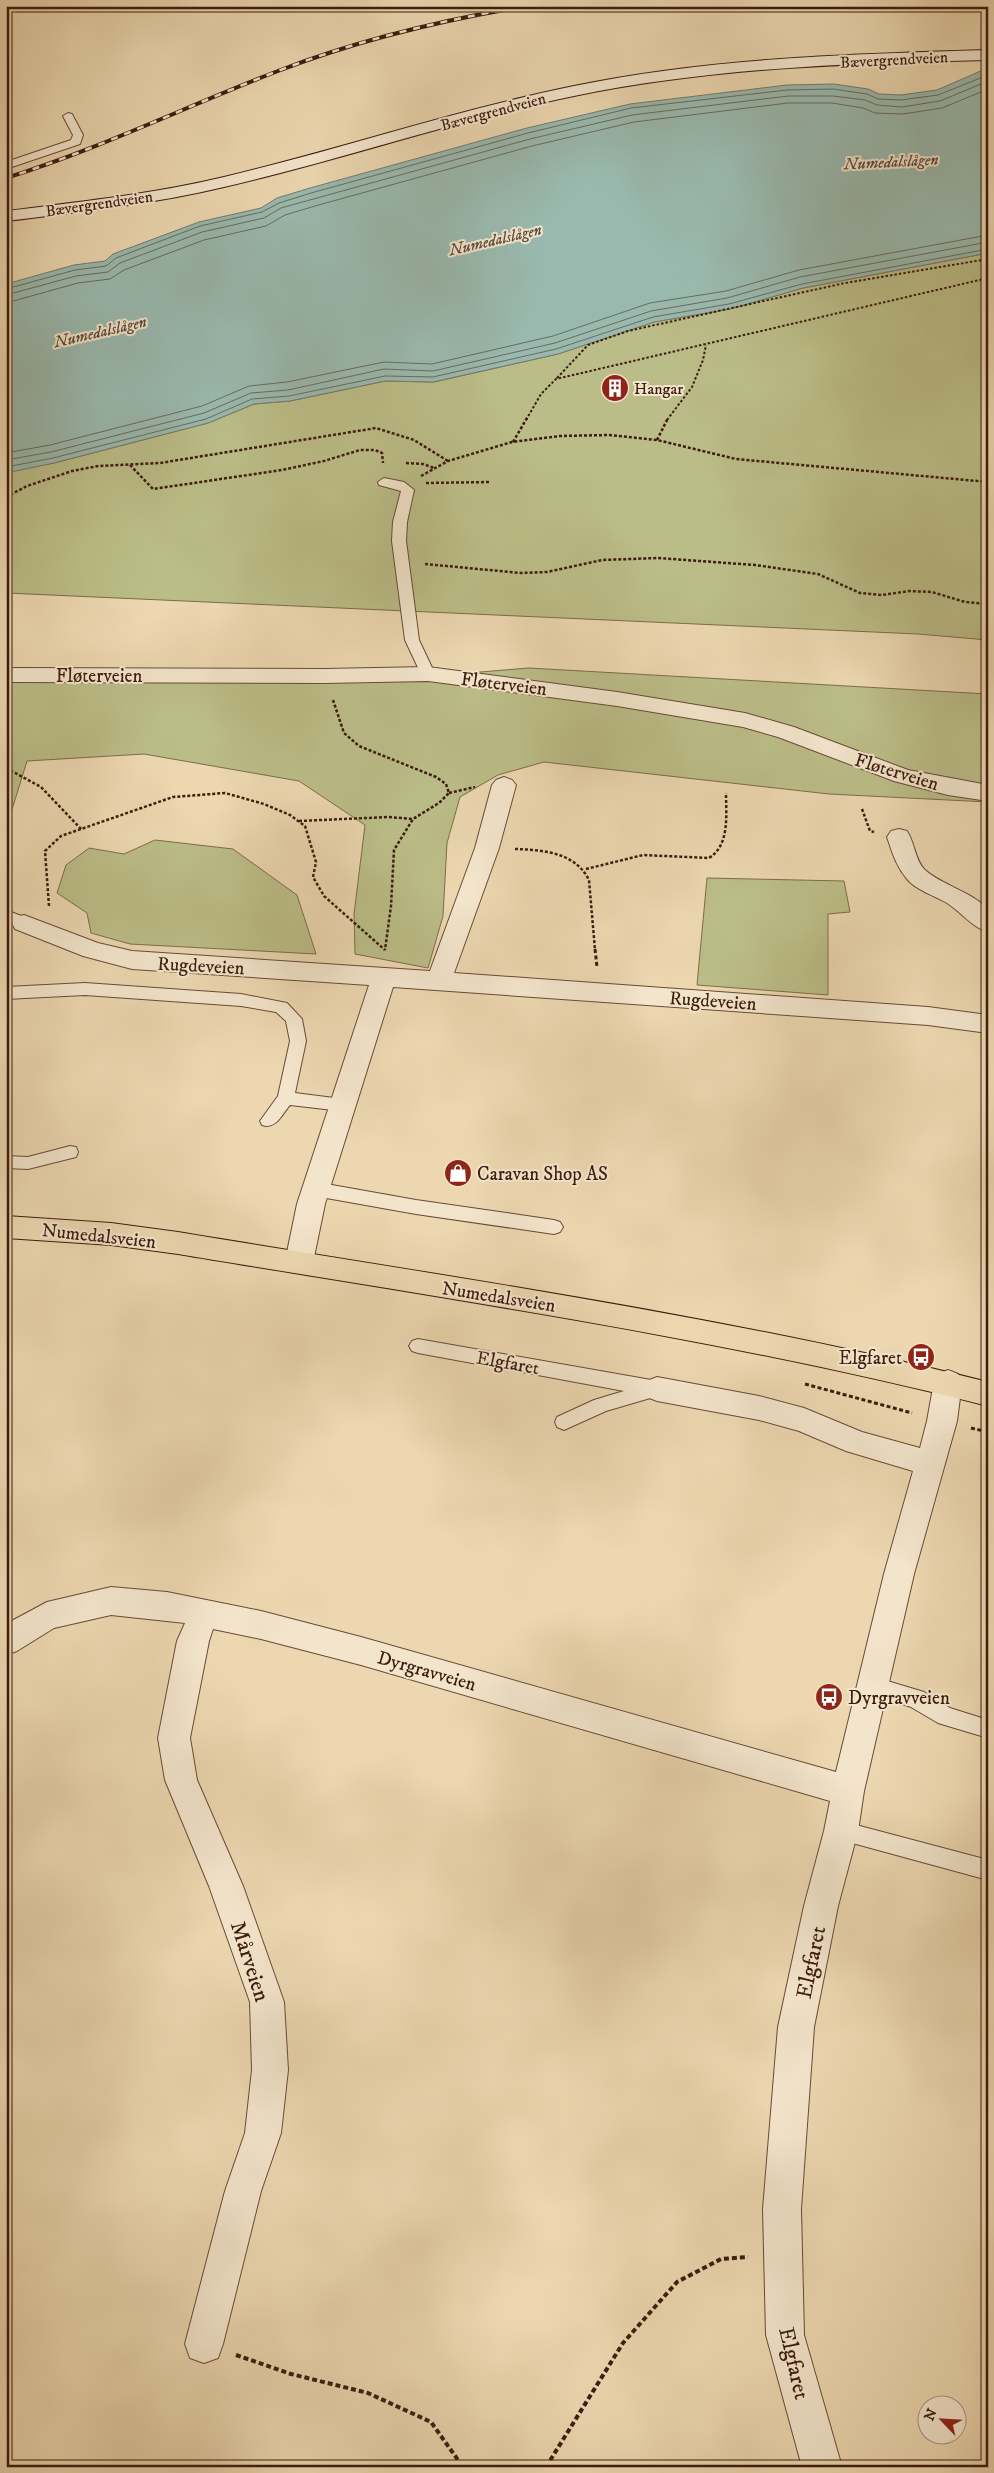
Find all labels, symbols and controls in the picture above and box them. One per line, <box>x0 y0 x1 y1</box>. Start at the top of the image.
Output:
street label: Bævergrendveien <box>839 47 949 73</box>
street label: Bævergrendveien <box>438 88 549 136</box>
water label: Numedalslågen <box>842 150 939 175</box>
street label: Bævergrendveien <box>44 186 155 221</box>
water label: Numedalslågen <box>446 220 544 261</box>
water label: Numedalslågen <box>51 312 149 353</box>
building icon: Hangar <box>600 373 630 403</box>
place label: Hangar <box>634 379 683 399</box>
street label: Fløterveien <box>56 665 142 688</box>
street label: Fløterveien <box>459 668 548 701</box>
street label: Fløterveien <box>852 749 941 796</box>
street label: Rugdeveien <box>157 953 245 980</box>
street label: Rugdeveien <box>669 987 757 1016</box>
shop icon: Caravan Shop AS <box>443 1158 473 1188</box>
place label: Caravan Shop AS <box>477 1163 608 1186</box>
street label: Numedalsveien <box>40 1219 157 1254</box>
street label: Numedalsveien <box>440 1277 557 1318</box>
bus stop icon: Elgfaret <box>906 1342 936 1372</box>
street label: Elgfaret <box>474 1347 541 1380</box>
place label: Elgfaret <box>838 1347 902 1370</box>
street label: Dyrgravveien <box>374 1646 479 1697</box>
bus stop icon: Dyrgravveien <box>814 1682 844 1712</box>
place label: Dyrgravveien <box>848 1687 950 1710</box>
street label: Mårveien <box>224 1918 275 2006</box>
street label: Elgfaret <box>791 1924 832 2001</box>
street label: Elgfaret <box>772 2324 815 2402</box>
north arrow <box>916 2396 966 2446</box>
text: N <box>921 2405 942 2424</box>

